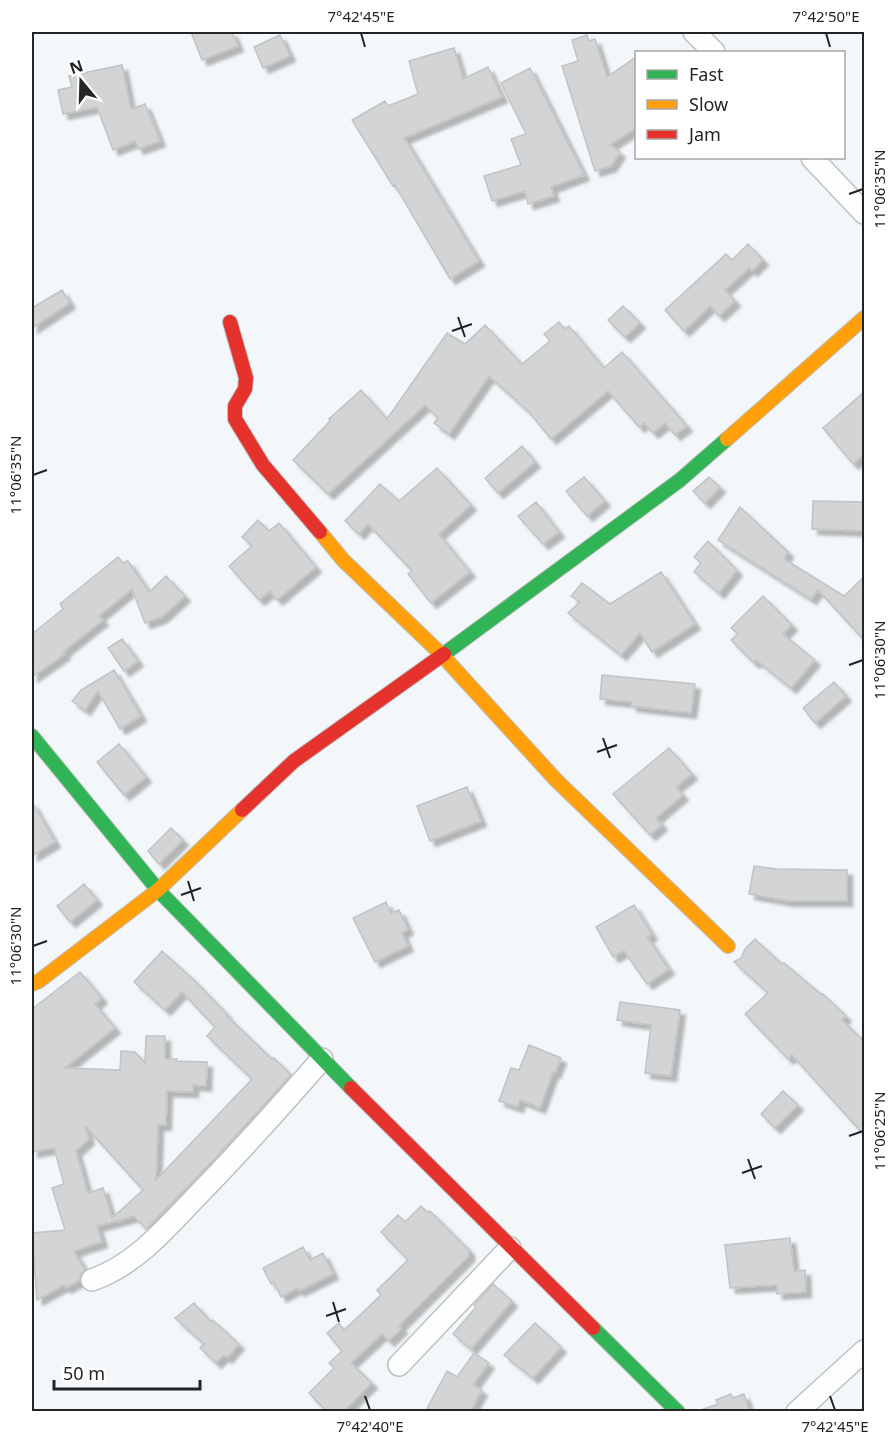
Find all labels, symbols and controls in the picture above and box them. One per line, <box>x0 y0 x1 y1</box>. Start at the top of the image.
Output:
text: 7°42'45"E <box>327 6 395 26</box>
text: 7°42'50"E <box>792 6 860 26</box>
north arrow <box>51 51 111 111</box>
legend <box>635 51 845 159</box>
text: N <box>66 54 86 79</box>
text: Fast <box>689 62 724 86</box>
text: Slow <box>689 92 728 116</box>
text: Jam <box>687 122 721 146</box>
text: 11°06'35"N <box>869 150 889 228</box>
text: 11°06'35"N <box>5 436 25 514</box>
text: 11°06'30"N <box>869 621 889 699</box>
text: 11°06'30"N <box>5 907 25 985</box>
text: 11°06'25"N <box>869 1092 889 1170</box>
scale bar <box>54 1353 200 1391</box>
text: 50 m <box>63 1361 105 1385</box>
text: 7°42'40"E <box>336 1416 404 1436</box>
text: 7°42'45"E <box>801 1416 869 1436</box>

